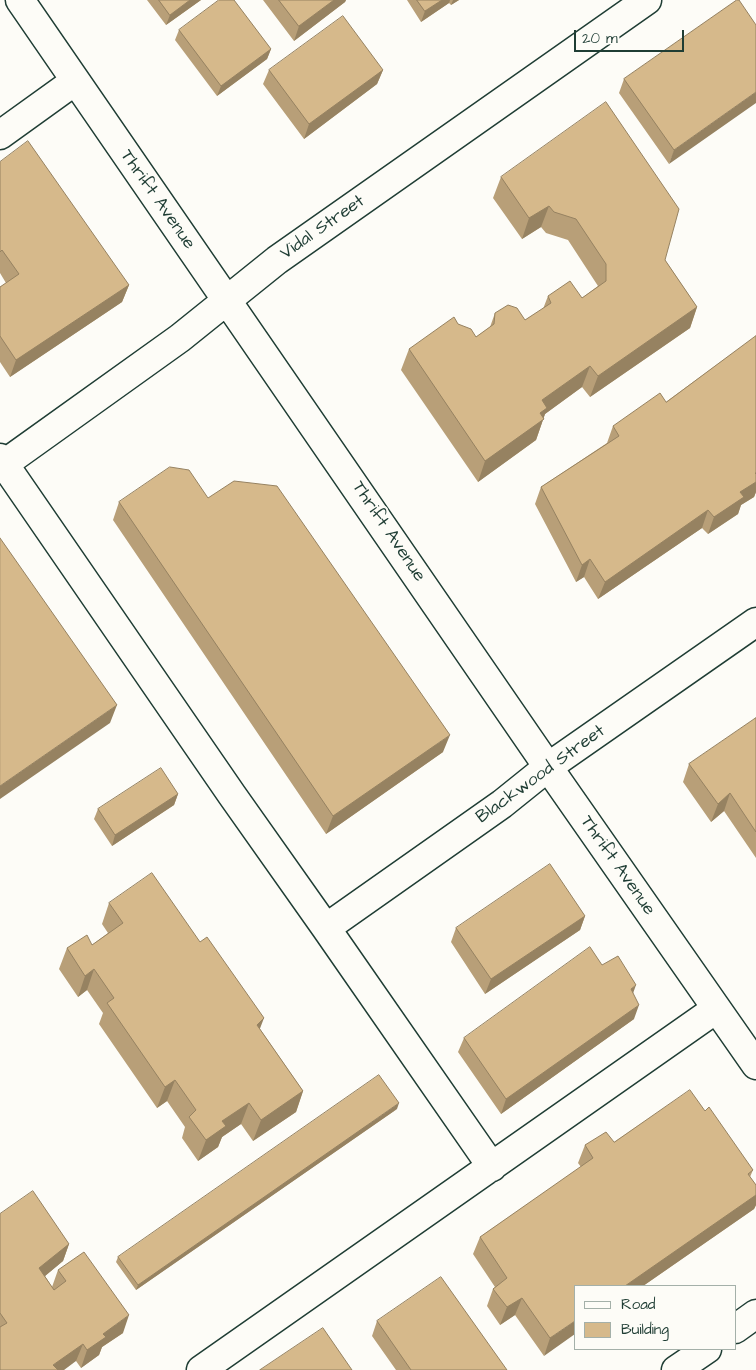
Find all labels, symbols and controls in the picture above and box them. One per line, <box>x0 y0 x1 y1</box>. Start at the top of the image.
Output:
scale bar <box>576 20 686 52</box>
text: 20 m <box>582 28 618 49</box>
street label: Thrift Avenue <box>115 146 199 254</box>
street label: Vidal Street <box>277 191 369 265</box>
street label: Thrift Avenue <box>346 478 430 586</box>
street label: Blackwood Street <box>472 721 610 829</box>
street label: Thrift Avenue <box>575 812 659 920</box>
legend <box>574 1285 736 1350</box>
text: Road <box>621 1294 655 1315</box>
text: Building <box>621 1319 669 1340</box>

